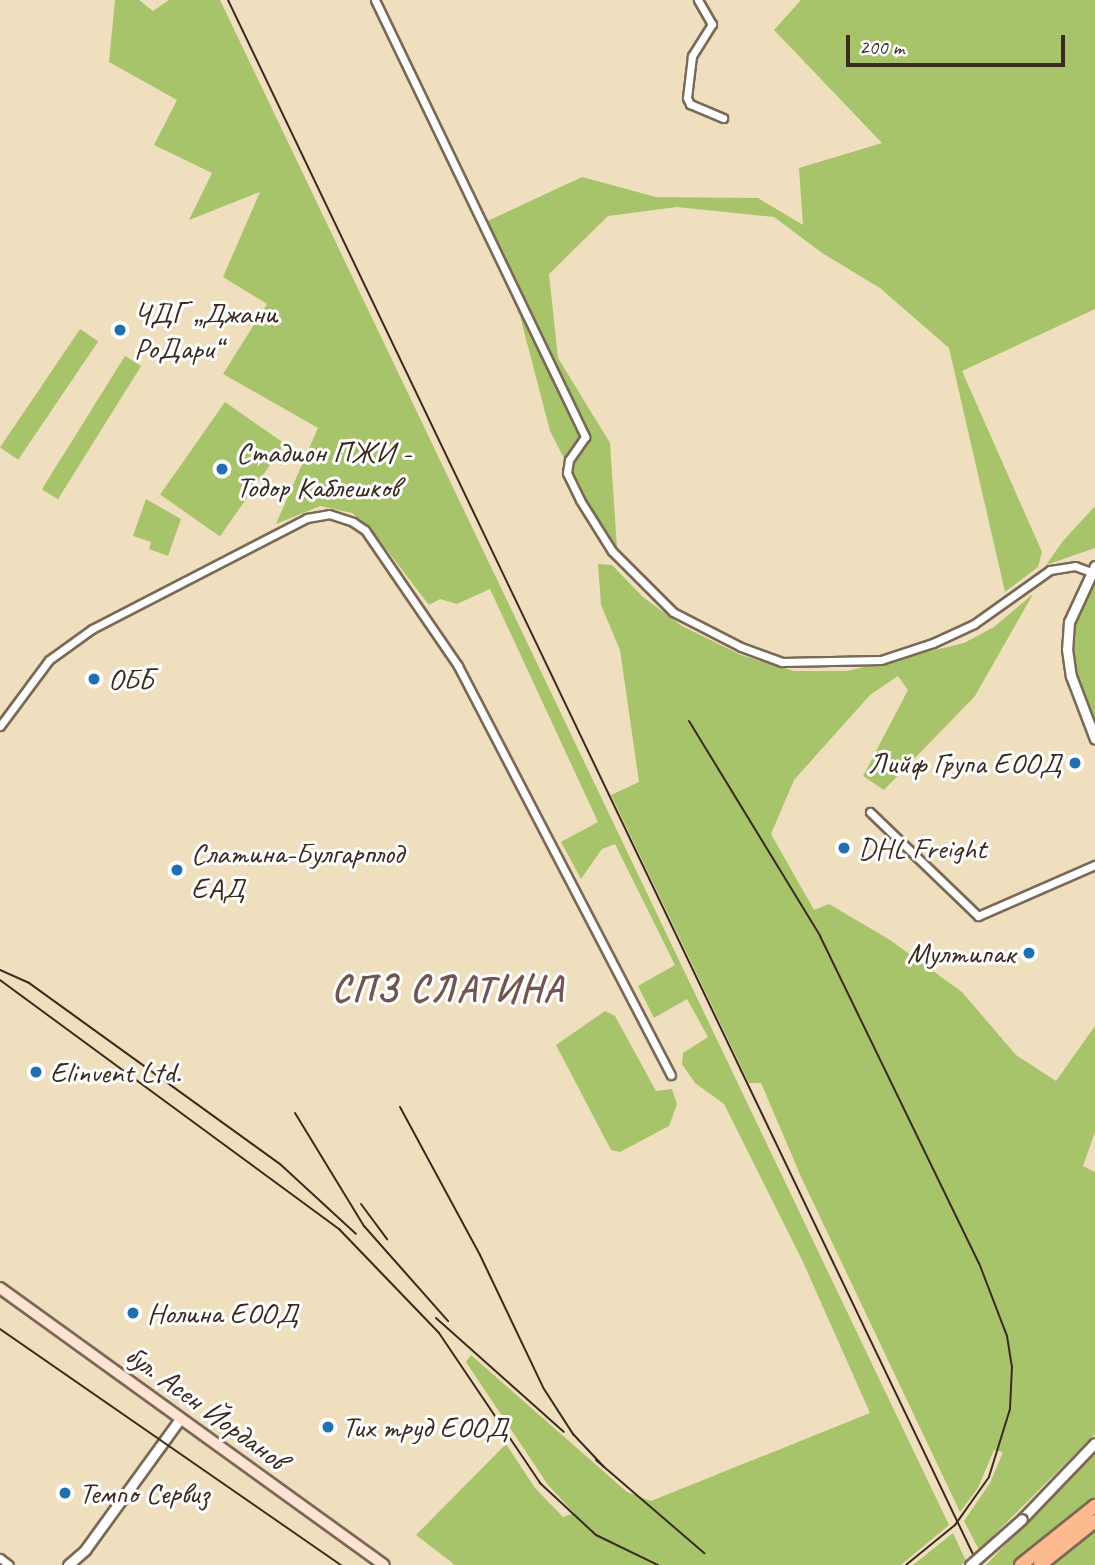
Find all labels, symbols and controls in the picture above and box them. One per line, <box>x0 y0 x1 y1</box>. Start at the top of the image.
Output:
scale bar <box>850 21 1069 65</box>
text: 200 m <box>859 34 904 60</box>
place label: ЧДГ „Джани РоДари“ <box>134 295 277 366</box>
marker: ЧДГ „Джани РоДари“ <box>112 322 128 338</box>
place label: Стадион ПЖИ - Тодор Каблешков <box>236 434 411 504</box>
marker: Стадион ПЖИ - Тодор Каблешков <box>214 461 230 477</box>
place label: ОББ <box>108 661 154 697</box>
marker: ОББ <box>86 671 102 687</box>
place label: Лийф Група ЕООД <box>868 745 1061 781</box>
marker: Лийф Група ЕООД <box>1067 755 1083 771</box>
place label: DHL Freight <box>858 830 986 866</box>
place label: Слатина-Булгарплод ЕАД <box>191 835 404 906</box>
marker: DHL Freight <box>836 840 852 856</box>
marker: Слатина-Булгарплод ЕАД <box>169 862 185 878</box>
place label: Мултипак <box>907 935 1015 971</box>
marker: Мултипак <box>1021 945 1037 961</box>
district label: СПЗ СЛАТИНА <box>328 967 568 1011</box>
place label: Elinvent Ltd. <box>50 1054 181 1090</box>
marker: Elinvent Ltd. <box>28 1064 44 1080</box>
place label: Нолина ЕООД <box>147 1295 297 1331</box>
marker: Нолина ЕООД <box>125 1305 141 1321</box>
street label: бул. Асен Йорданов <box>119 1337 293 1477</box>
place label: Тих труд ЕООД <box>342 1409 503 1445</box>
marker: Тих труд ЕООД <box>320 1419 336 1435</box>
place label: Темпо Сервиз <box>79 1475 211 1511</box>
marker: Темпо Сервиз <box>57 1485 73 1501</box>

